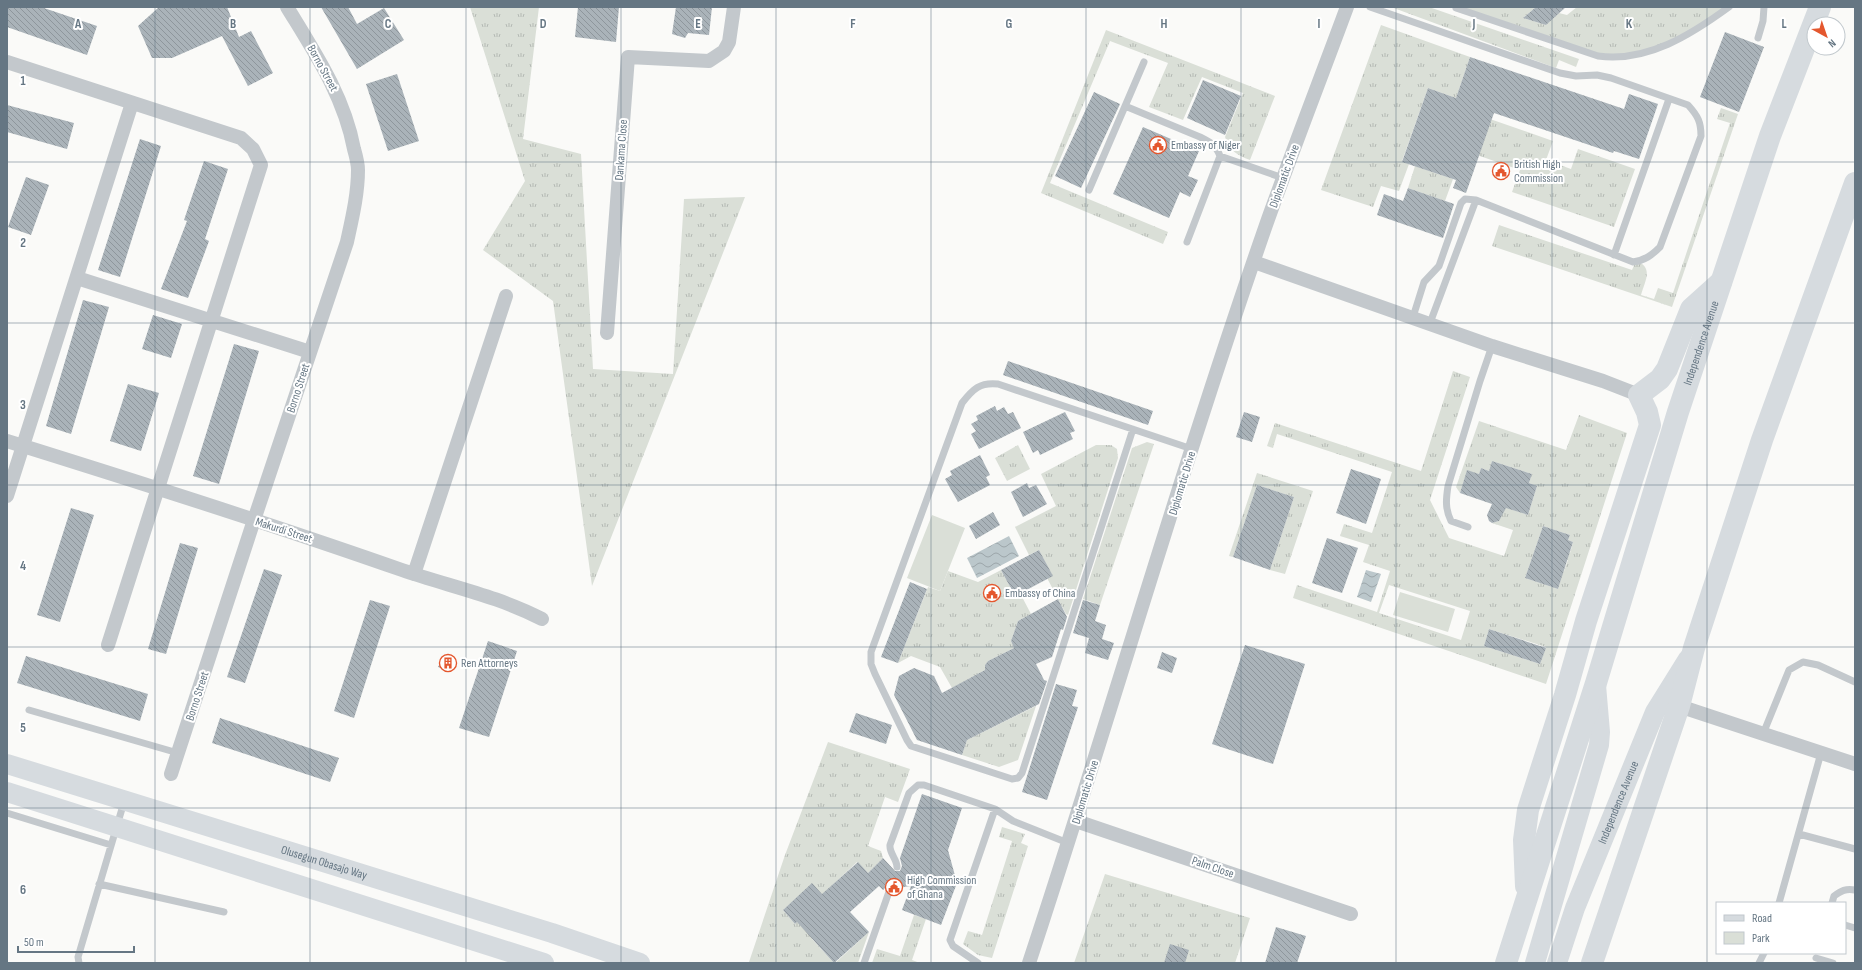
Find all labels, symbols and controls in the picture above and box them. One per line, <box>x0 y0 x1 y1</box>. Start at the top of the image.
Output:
text: A <box>74 16 82 32</box>
text: B <box>230 16 236 32</box>
text: C <box>385 16 392 32</box>
text: D <box>540 16 547 32</box>
text: E <box>695 16 701 32</box>
text: F <box>850 16 856 32</box>
text: G <box>1006 16 1013 32</box>
text: H <box>1161 16 1168 32</box>
text: I <box>1318 16 1321 32</box>
text: J <box>1472 16 1476 32</box>
text: K <box>1626 16 1633 32</box>
text: L <box>1781 16 1787 32</box>
north arrow <box>1806 16 1846 56</box>
text: N <box>1826 36 1839 50</box>
street label: Borno Street <box>304 42 342 95</box>
text: 1 <box>20 73 26 89</box>
street label: Dankama Close <box>612 119 631 181</box>
public building icon: Embassy of Niger <box>1148 135 1168 155</box>
place label: Embassy of Niger <box>1171 138 1240 153</box>
street label: Diplomatic Drive <box>1266 142 1303 210</box>
place label: British High Commission <box>1514 157 1563 186</box>
public building icon: British High Commission <box>1491 161 1511 181</box>
text: 2 <box>20 235 26 251</box>
street label: Independence Avenue <box>1680 299 1723 387</box>
street label: Borno Street <box>283 361 314 415</box>
text: 3 <box>20 397 26 413</box>
street label: Diplomatic Drive <box>1166 449 1199 517</box>
street label: Makurdi Street <box>253 514 315 547</box>
text: 4 <box>20 558 26 574</box>
public building icon: Embassy of China <box>982 583 1002 603</box>
place label: Embassy of China <box>1005 586 1076 601</box>
building icon: Ren Attorneys <box>438 653 458 673</box>
place label: Ren Attorneys <box>461 656 518 671</box>
street label: Borno Street <box>182 669 213 723</box>
text: 5 <box>20 720 26 736</box>
street label: Diplomatic Drive <box>1069 758 1102 826</box>
street label: Independence Avenue <box>1595 759 1642 846</box>
street label: Olusegun Obasajo Way <box>279 842 369 883</box>
street label: Palm Close <box>1190 853 1236 882</box>
place label: High Commission of Ghana <box>907 873 976 902</box>
public building icon: High Commission of Ghana <box>884 877 904 897</box>
text: 6 <box>20 882 26 898</box>
legend <box>1716 902 1846 954</box>
text: Road <box>1752 911 1772 926</box>
scale bar <box>18 928 134 954</box>
text: Park <box>1752 931 1770 946</box>
text: 50 m <box>24 935 44 950</box>

